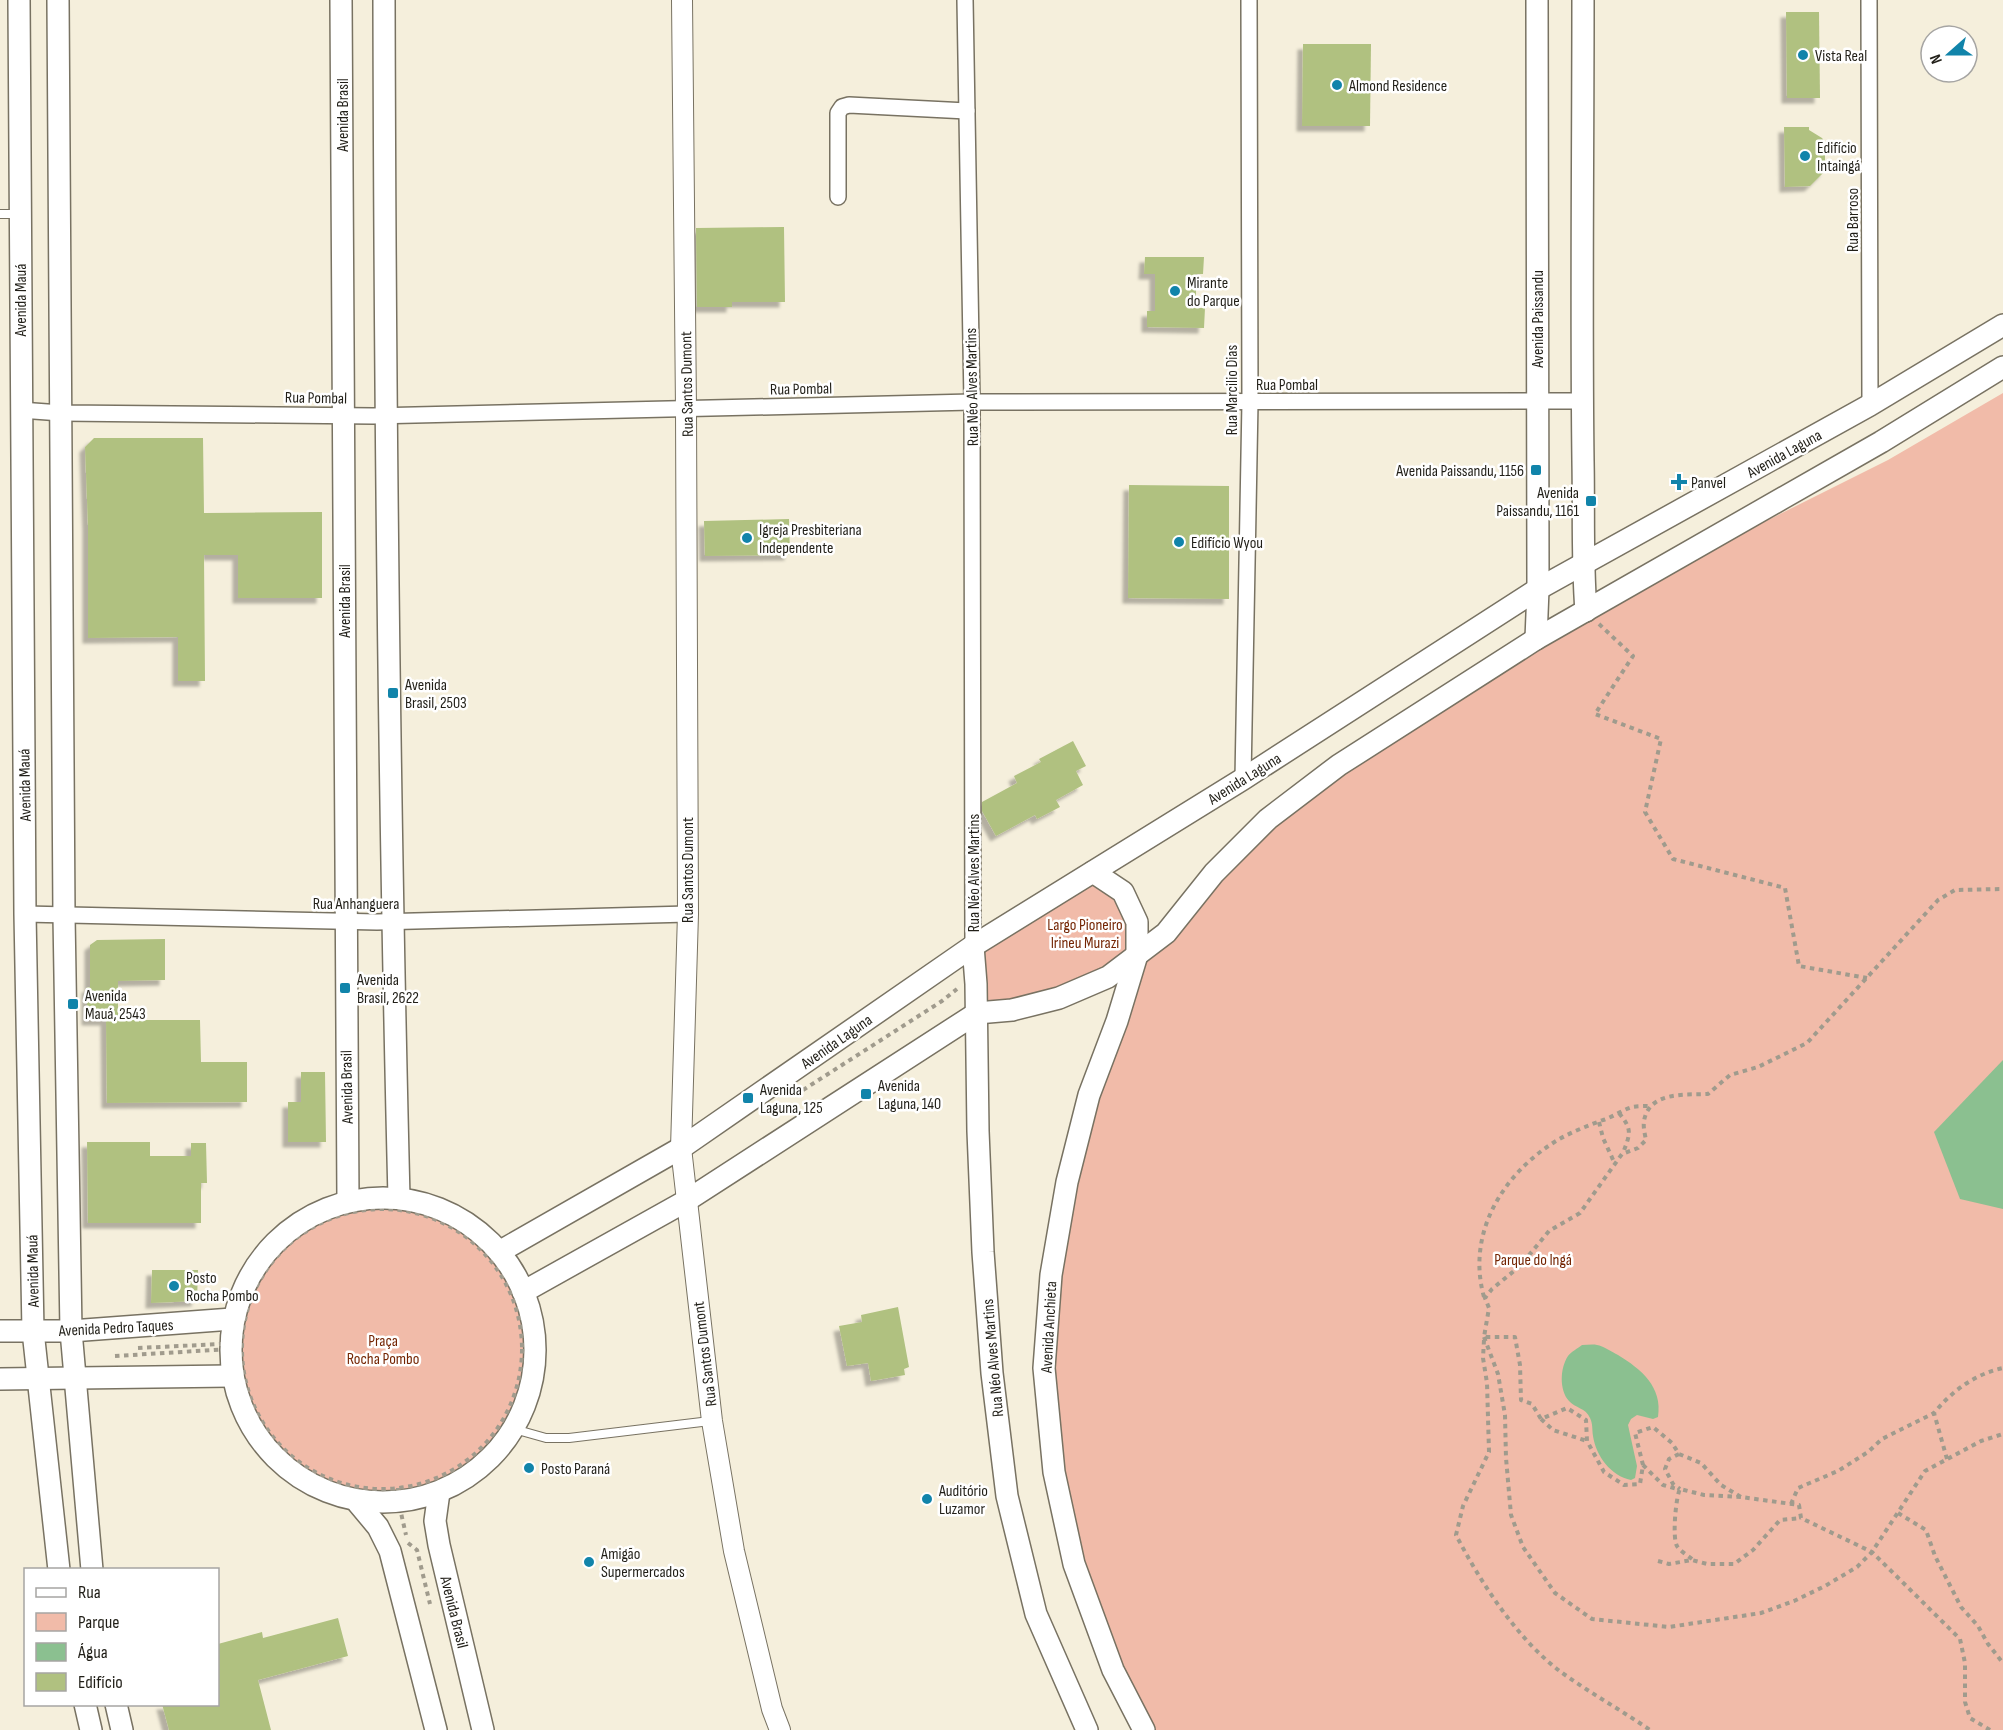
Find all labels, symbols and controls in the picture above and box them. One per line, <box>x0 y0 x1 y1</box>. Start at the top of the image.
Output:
north arrow <box>1919 24 1979 84</box>
place label: Vista Real <box>1815 47 1867 66</box>
marker: Vista Real <box>1796 48 1810 62</box>
text: N <box>1926 51 1947 66</box>
place label: Almond Residence <box>1348 77 1447 96</box>
street label: Avenida Brasil <box>334 78 353 153</box>
marker: Almond Residence <box>1330 78 1344 92</box>
place label: Edifício Intaingá <box>1817 139 1860 176</box>
marker: Edifício Intaingá <box>1798 149 1812 163</box>
street label: Rua Barroso <box>1844 188 1863 252</box>
street label: Avenida Mauá <box>12 264 31 337</box>
street label: Avenida Paissandu <box>1529 270 1548 369</box>
place label: Mirante do Parque <box>1187 274 1240 311</box>
marker: Mirante do Parque <box>1168 284 1182 298</box>
street label: Rua Néo Alves Martins <box>962 327 983 446</box>
street label: Rua Santos Dumont <box>677 331 698 437</box>
street label: Rua Marcilio Dias <box>1223 345 1242 435</box>
street label: Rua Pombal <box>1256 376 1318 395</box>
street label: Rua Pombal <box>770 379 832 400</box>
street label: Rua Pombal <box>285 388 347 409</box>
street label: Avenida Laguna <box>1743 426 1825 483</box>
place label: Avenida Paissandu, 1156 <box>1395 462 1524 481</box>
marker: Avenida Paissandu, 1156 <box>1529 463 1543 477</box>
place label: Panvel <box>1691 474 1726 493</box>
marker: Panvel <box>1672 475 1686 489</box>
place label: Avenida Paissandu, 1161 <box>1496 484 1579 521</box>
marker: Avenida Paissandu, 1161 <box>1584 494 1598 508</box>
place label: Igreja Presbiteriana Independente <box>759 521 862 558</box>
marker: Igreja Presbiteriana Independente <box>740 531 754 545</box>
place label: Edifício Wyou <box>1191 534 1263 553</box>
marker: Edifício Wyou <box>1172 535 1186 549</box>
street label: Avenida Brasil <box>336 564 355 639</box>
place label: Avenida Brasil, 2503 <box>404 676 467 713</box>
marker: Avenida Brasil, 2503 <box>386 686 400 700</box>
street label: Avenida Mauá <box>15 748 36 823</box>
street label: Avenida Laguna <box>1204 749 1285 810</box>
street label: Rua Néo Alves Martins <box>965 814 984 932</box>
street label: Rua Santos Dumont <box>679 817 698 923</box>
street label: Rua Anhanguera <box>313 895 399 914</box>
park label: Largo Pioneiro Irineu Murazi <box>1047 916 1123 953</box>
place label: Avenida Brasil, 2622 <box>356 971 419 1008</box>
marker: Avenida Brasil, 2622 <box>338 981 352 995</box>
place label: Avenida Mauá, 2543 <box>84 987 146 1024</box>
marker: Avenida Mauá, 2543 <box>66 997 80 1011</box>
street label: Avenida Laguna <box>797 1011 876 1074</box>
street label: Avenida Brasil <box>337 1050 358 1125</box>
place label: Avenida Laguna, 140 <box>877 1077 941 1114</box>
place label: Avenida Laguna, 125 <box>759 1081 823 1118</box>
marker: Avenida Laguna, 140 <box>859 1087 873 1101</box>
marker: Avenida Laguna, 125 <box>741 1091 755 1105</box>
street label: Avenida Mauá <box>23 1234 44 1309</box>
park label: Parque do Ingá <box>1494 1251 1572 1270</box>
place label: Posto Rocha Pombo <box>186 1269 259 1306</box>
marker: Posto Rocha Pombo <box>167 1279 181 1293</box>
street label: Avenida Anchieta <box>1038 1281 1061 1374</box>
street label: Rua Néo Alves Martins <box>979 1298 1008 1418</box>
street label: Rua Santos Dumont <box>690 1300 721 1407</box>
street label: Avenida Pedro Taques <box>57 1316 174 1341</box>
park label: Praça Rocha Pombo <box>347 1332 419 1369</box>
place label: Posto Paraná <box>541 1460 610 1479</box>
marker: Posto Paraná <box>522 1461 536 1475</box>
place label: Auditório Luzamor <box>938 1482 988 1519</box>
marker: Auditório Luzamor <box>920 1492 934 1506</box>
place label: Amigão Supermercados <box>600 1545 685 1582</box>
marker: Amigão Supermercados <box>582 1555 596 1569</box>
legend <box>24 1568 219 1706</box>
street label: Avenida Brasil <box>435 1573 472 1650</box>
text: Rua <box>78 1582 101 1603</box>
text: Parque <box>78 1612 119 1633</box>
text: Água <box>77 1642 108 1663</box>
text: Edifício <box>78 1672 123 1693</box>

